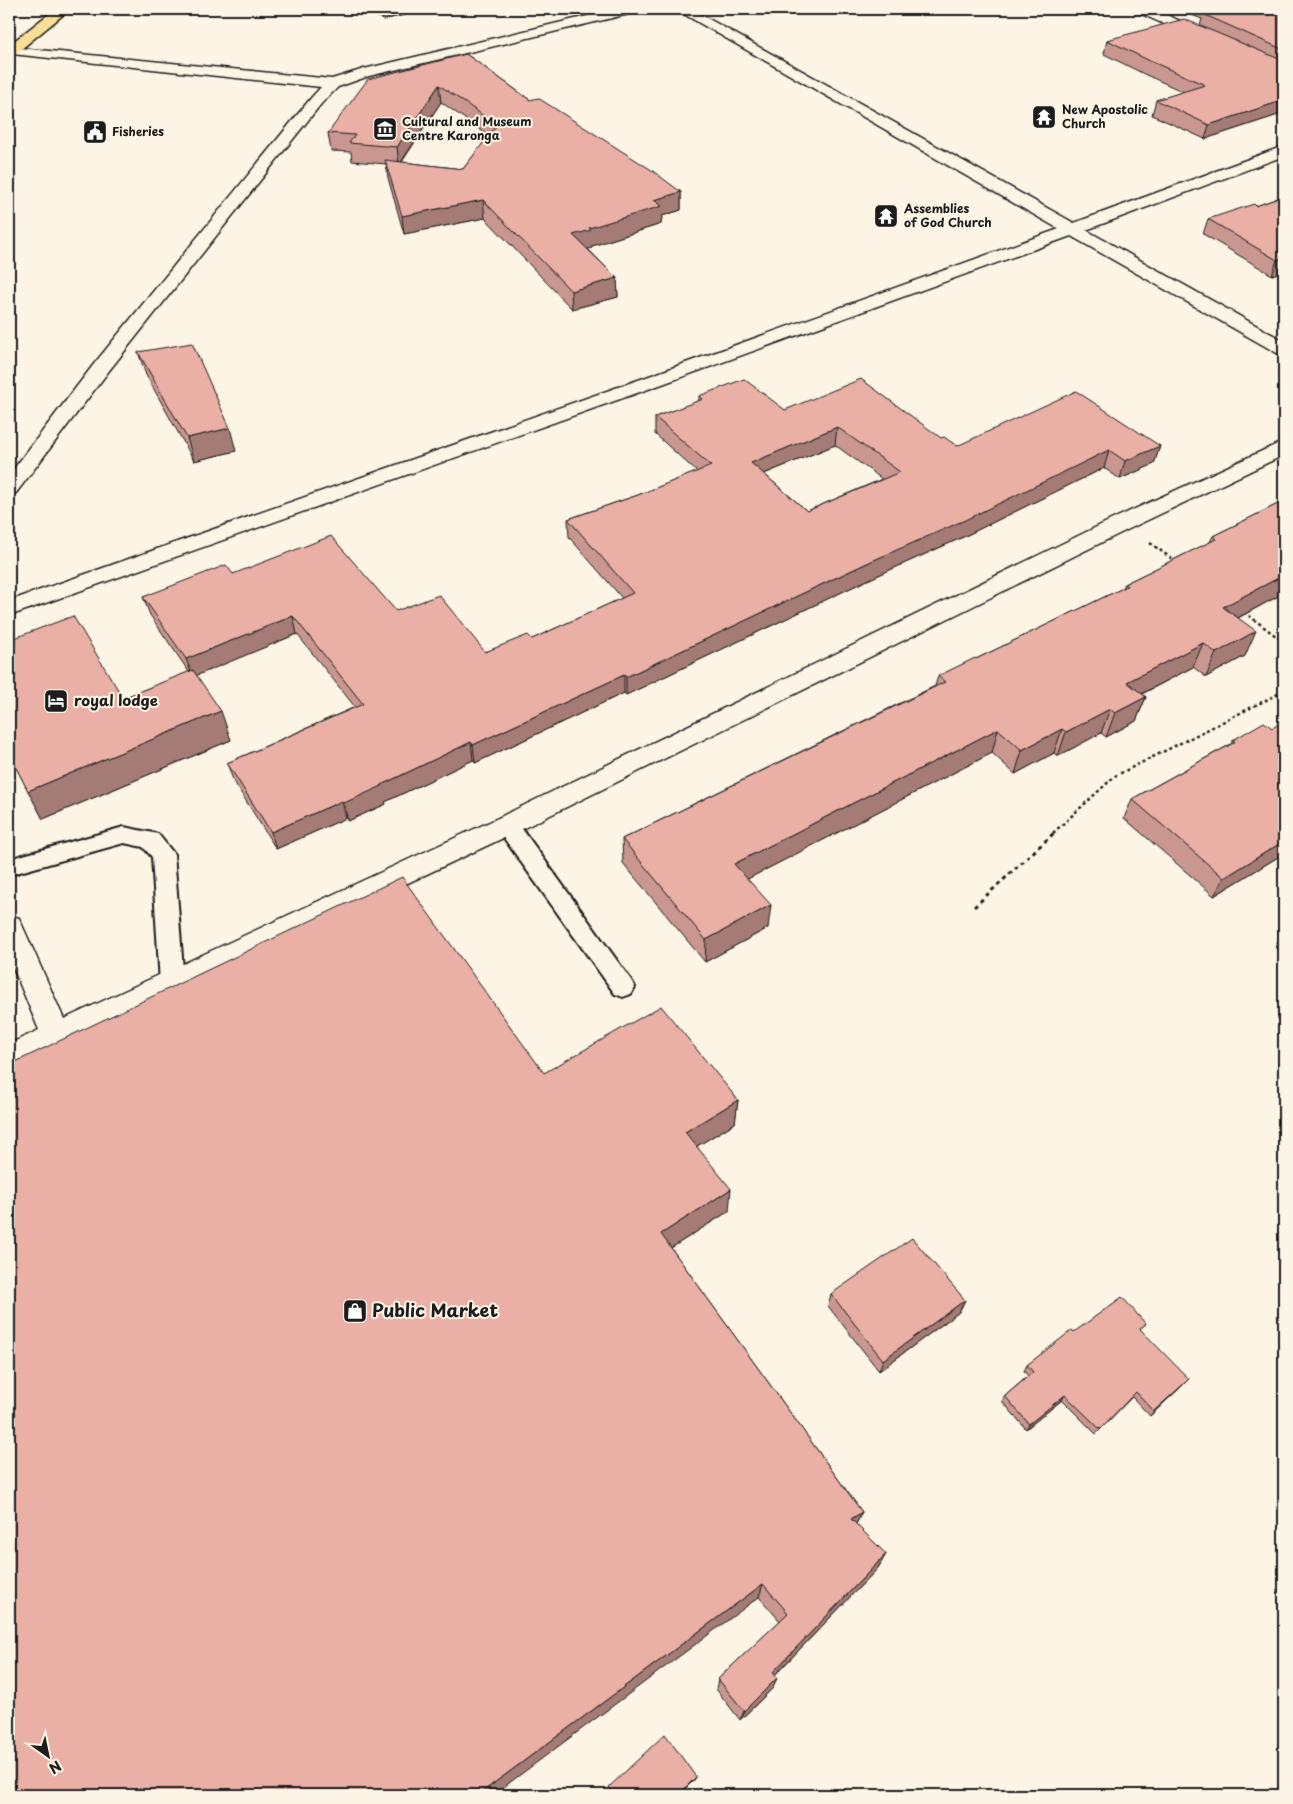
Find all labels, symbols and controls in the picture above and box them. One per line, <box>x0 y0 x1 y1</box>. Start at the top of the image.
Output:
place label: New Apostolic Church <box>1062 100 1148 132</box>
temple icon: New Apostolic Church <box>1031 104 1057 130</box>
place label: Cultural and Museum Centre Karonga <box>402 112 531 144</box>
museum icon: Cultural and Museum Centre Karonga <box>372 116 398 142</box>
public building icon: Fisheries <box>82 119 108 145</box>
place label: Fisheries <box>112 122 164 140</box>
place label: Assemblies of God Church <box>903 199 992 231</box>
temple icon: Assemblies of God Church <box>873 203 899 229</box>
hotel icon: royal lodge <box>43 688 69 714</box>
place label: royal lodge <box>74 688 158 711</box>
place label: Public Market <box>372 1296 498 1323</box>
shop icon: Public Market <box>342 1298 368 1324</box>
north arrow <box>22 1732 72 1782</box>
text: N <box>45 1755 66 1779</box>

